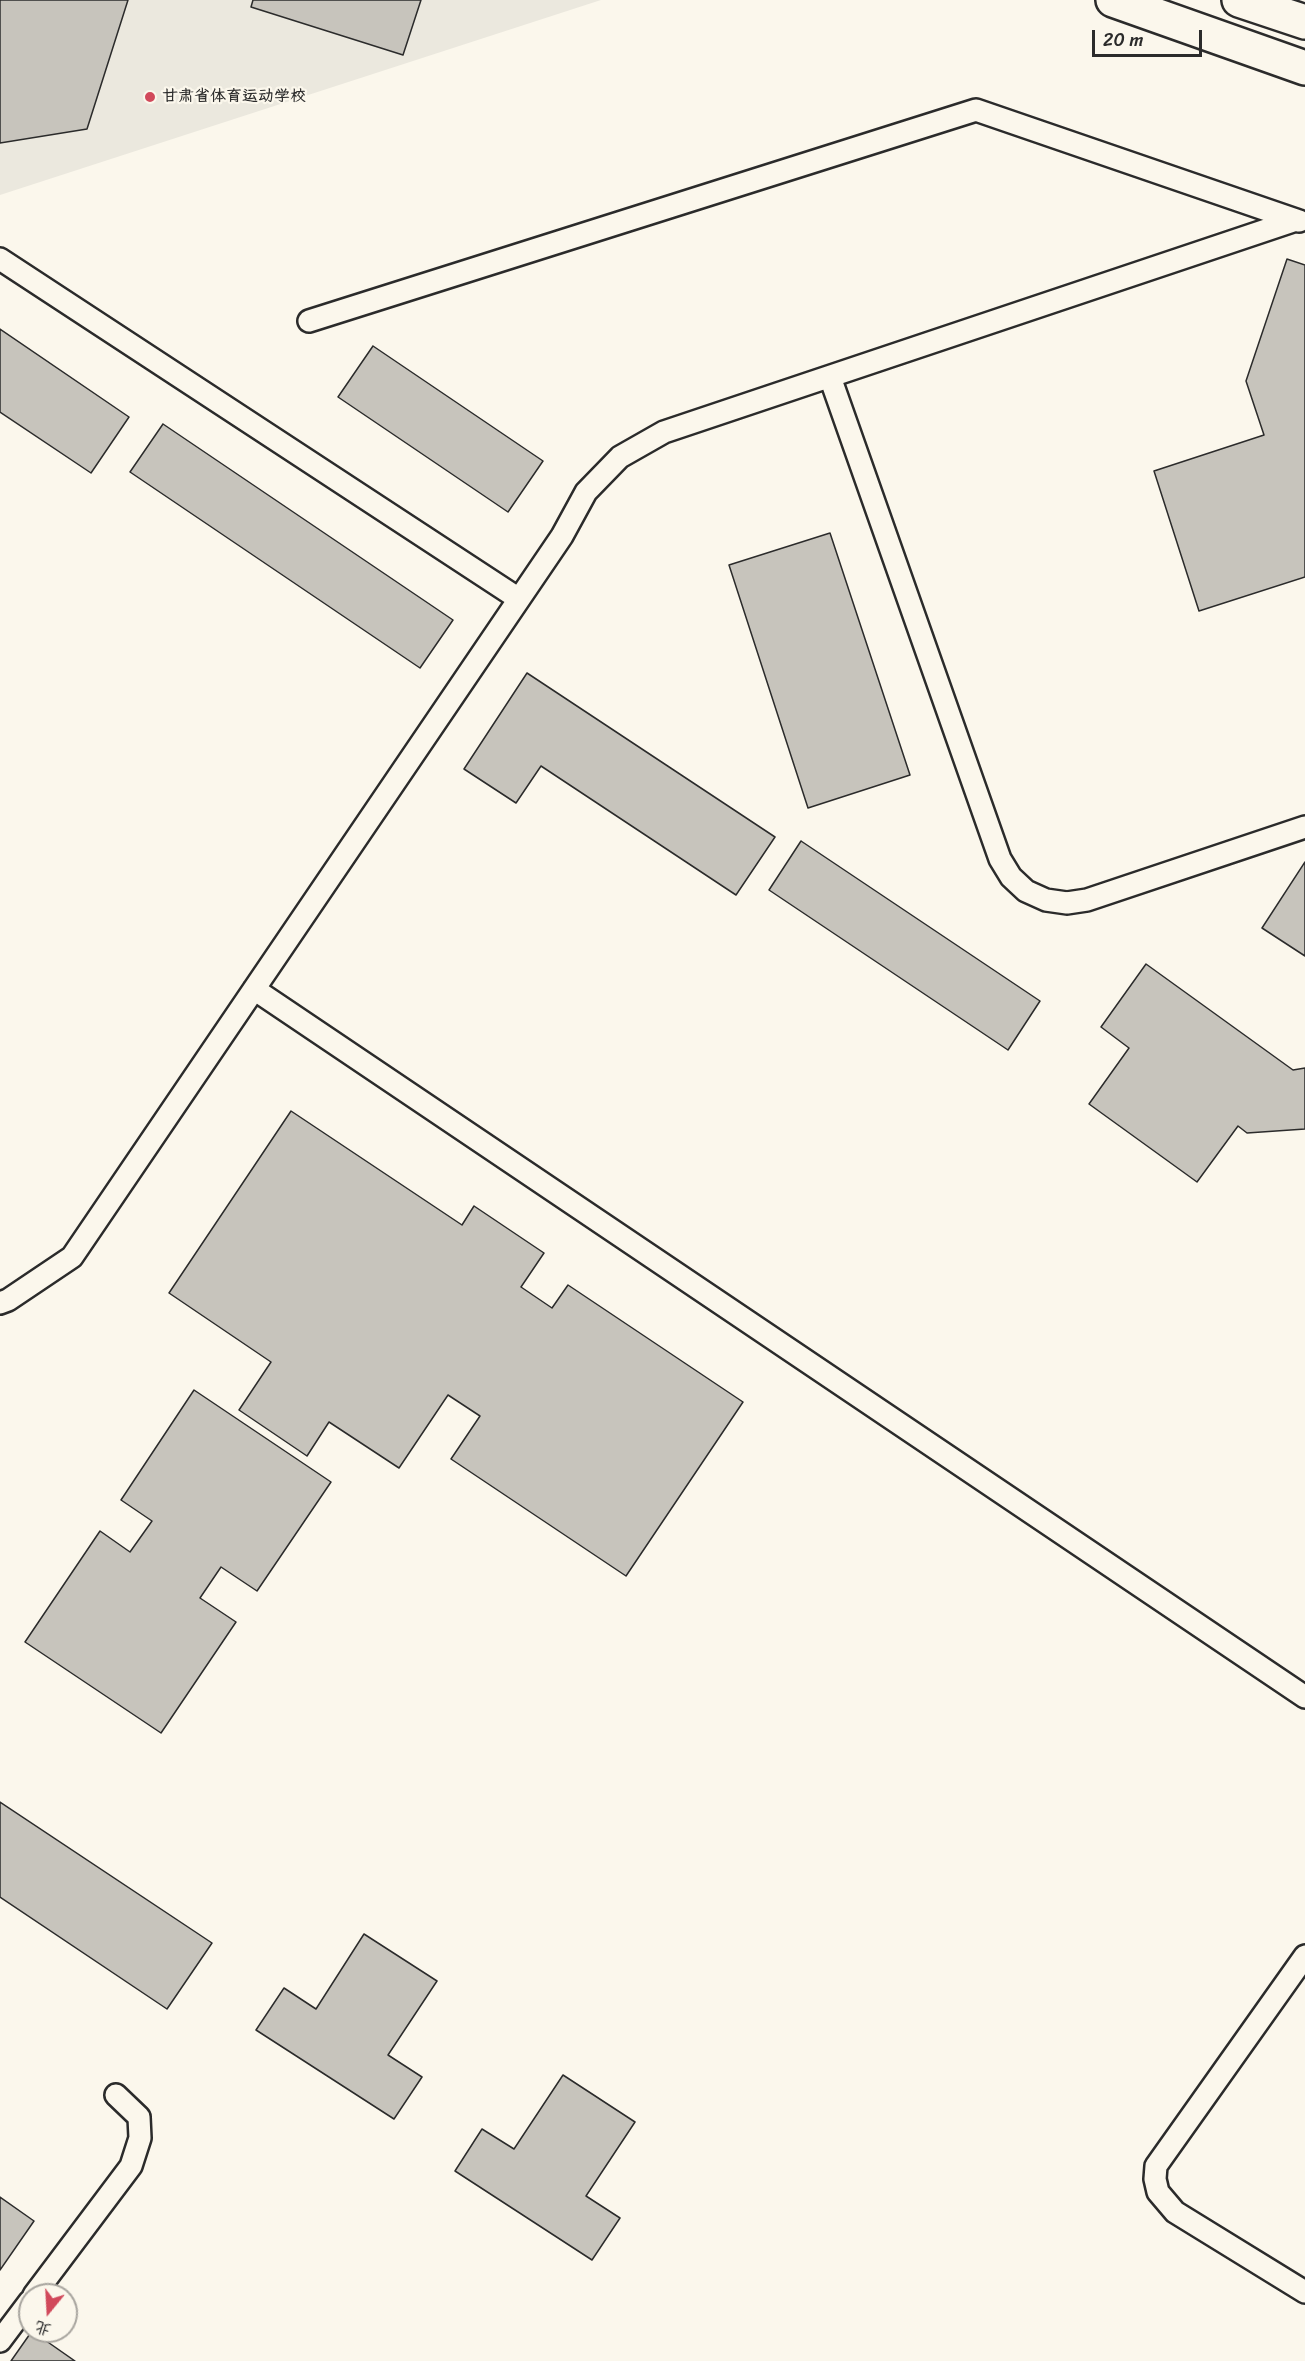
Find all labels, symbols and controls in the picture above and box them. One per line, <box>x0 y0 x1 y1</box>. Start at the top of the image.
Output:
scale bar <box>1095 18 1204 56</box>
text: 20 m <box>1103 24 1143 56</box>
place label: 甘肃省体育运动学校 <box>162 87 306 107</box>
marker: 甘肃省体育运动学校 <box>143 90 157 104</box>
north arrow <box>18 2283 78 2343</box>
text: 北 <box>31 2312 55 2345</box>

